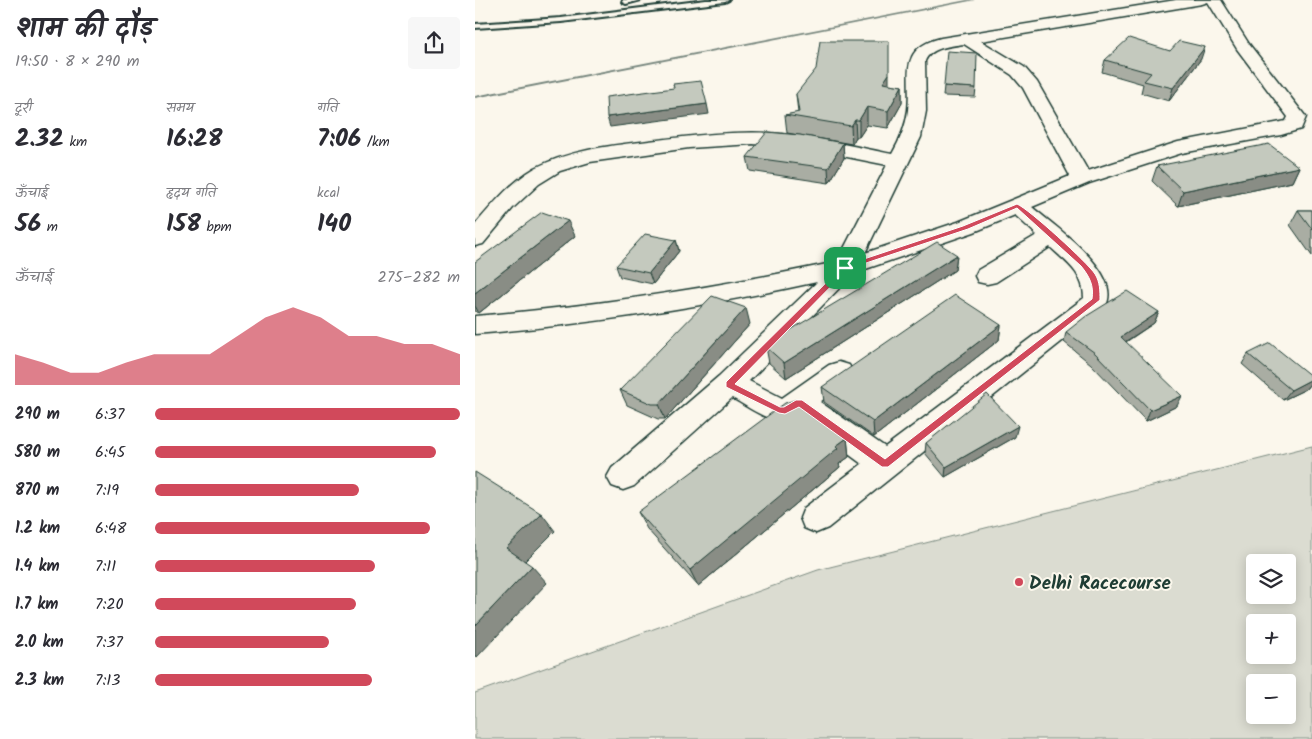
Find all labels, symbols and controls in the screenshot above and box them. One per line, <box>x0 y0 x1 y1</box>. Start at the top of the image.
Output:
text: शाम की दौड़ <box>15 7 153 52</box>
button: share <box>408 17 460 69</box>
text: 19:50 · 8 × 290 m <box>15 49 140 74</box>
text: दूरी <box>15 97 32 119</box>
text: समय <box>166 97 194 119</box>
text: गति <box>317 97 338 119</box>
text: 2.32 <box>15 119 64 159</box>
text: 16:28 <box>166 119 223 159</box>
text: 7:06 <box>317 119 361 159</box>
text: km <box>64 131 87 153</box>
text: /km <box>361 131 390 153</box>
text: ऊँचाई <box>15 182 48 204</box>
text: हृदय गति <box>166 182 216 204</box>
text: kcal <box>317 182 340 204</box>
text: 56 <box>15 204 41 244</box>
text: 158 <box>166 204 201 244</box>
text: 140 <box>317 204 351 244</box>
text: m <box>41 216 58 238</box>
text: bpm <box>201 216 232 238</box>
pin <box>824 247 866 289</box>
icon: arrive <box>831 254 859 282</box>
text: ऊँचाई <box>15 265 53 290</box>
text: 275–282 m <box>378 265 460 290</box>
text: 290 m <box>15 402 60 427</box>
text: 6:37 <box>95 402 124 427</box>
text: 580 m <box>15 440 60 465</box>
text: 6:45 <box>95 440 125 465</box>
text: 870 m <box>15 478 59 503</box>
text: 7:19 <box>95 478 119 503</box>
text: 1.2 km <box>15 516 60 541</box>
text: 6:48 <box>95 516 126 541</box>
text: 1.4 km <box>15 554 60 579</box>
text: 7:11 <box>95 554 116 579</box>
map controls <box>1246 554 1296 724</box>
button: layers <box>1246 554 1296 604</box>
place label: Delhi Racecourse <box>1029 569 1171 599</box>
marker: Delhi Racecourse <box>1013 576 1025 588</box>
text: 1.7 km <box>15 592 58 617</box>
text: 7:20 <box>95 592 124 617</box>
button: + <box>1246 614 1296 664</box>
text: 2.0 km <box>15 630 63 655</box>
text: 7:37 <box>95 630 123 655</box>
text: 2.3 km <box>15 668 64 693</box>
text: 7:13 <box>95 668 120 693</box>
button: − <box>1246 674 1296 724</box>

